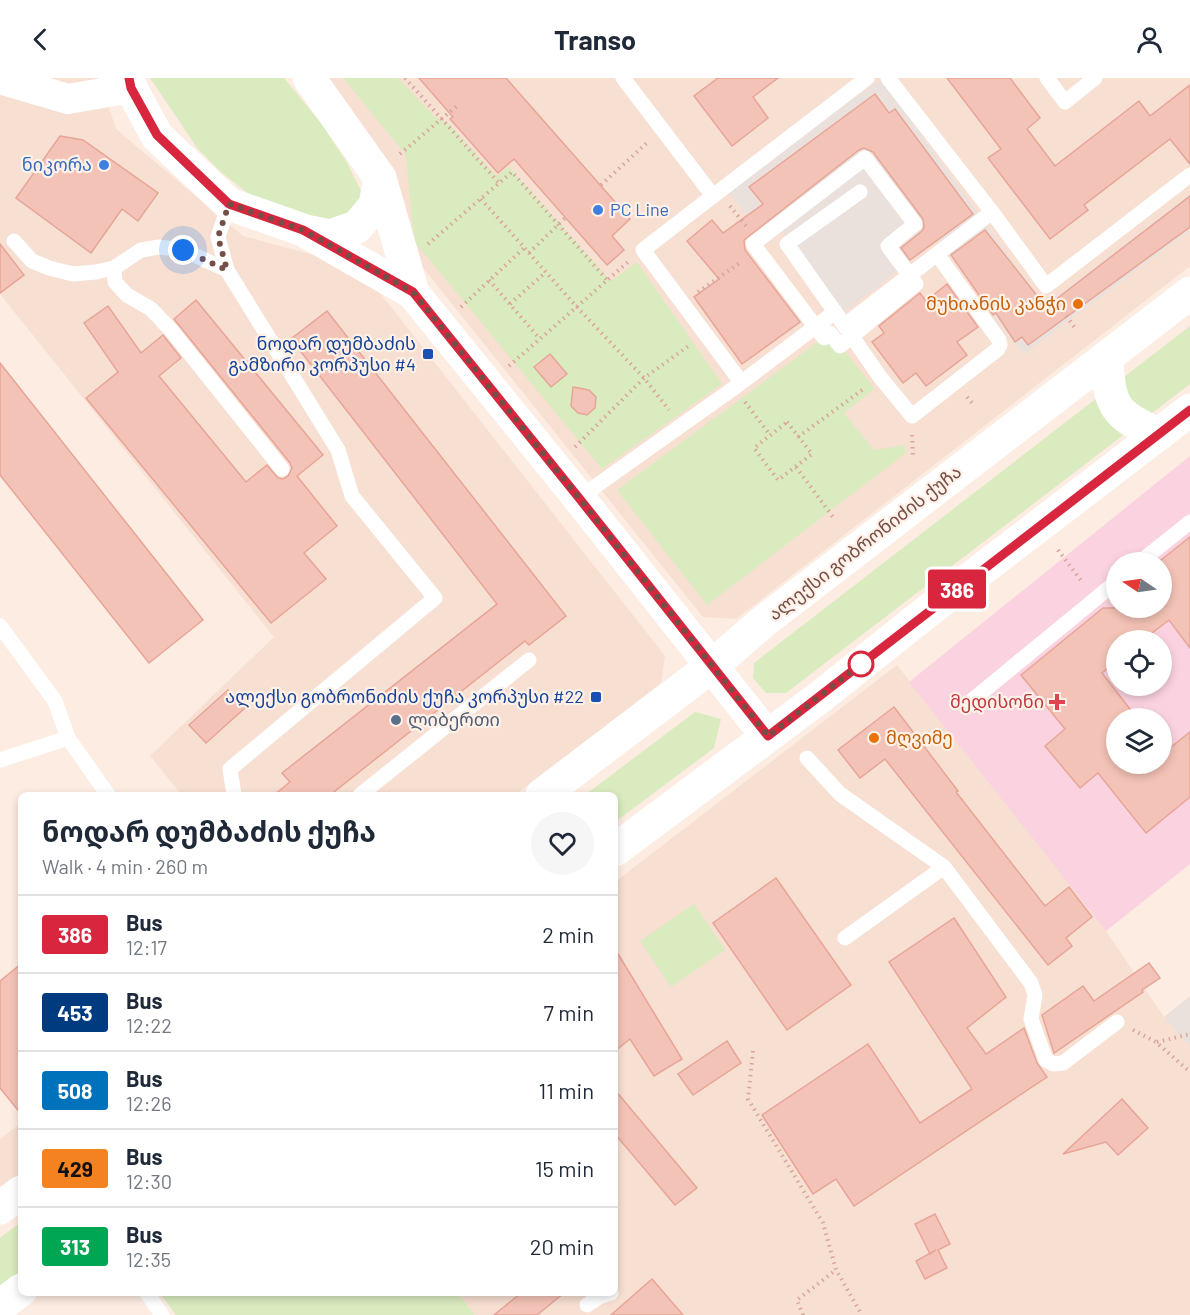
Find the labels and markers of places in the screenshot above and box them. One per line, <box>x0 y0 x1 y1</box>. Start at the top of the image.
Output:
place label: ნიკორა <box>22 153 92 176</box>
marker: ნიკორა <box>97 158 111 172</box>
place label: PC Line <box>610 198 669 220</box>
marker: PC Line <box>591 203 605 217</box>
place label: მუხიანის კანჭი <box>926 292 1066 315</box>
marker: მუხიანის კანჭი <box>1071 297 1085 311</box>
place label: ნოდარ დუმბაძის გამზირი კორპუსი #4 <box>228 332 416 376</box>
marker: ნოდარ დუმბაძის გამზირი კორპუსი #4 <box>421 347 435 361</box>
unlabelled marker <box>848 651 874 677</box>
place label: ალექსი გობრონიძის ქუჩა კორპუსი #22 <box>225 685 584 708</box>
marker: ალექსი გობრონიძის ქუჩა კორპუსი #22 <box>589 690 603 704</box>
place label: მედისონი <box>950 690 1044 713</box>
marker: მედისონი <box>1048 693 1066 711</box>
place label: ლიბერთი <box>408 708 500 731</box>
marker: ლიბერთი <box>389 713 403 727</box>
place label: მღვიმე <box>886 726 953 749</box>
marker: მღვიმე <box>867 731 881 745</box>

